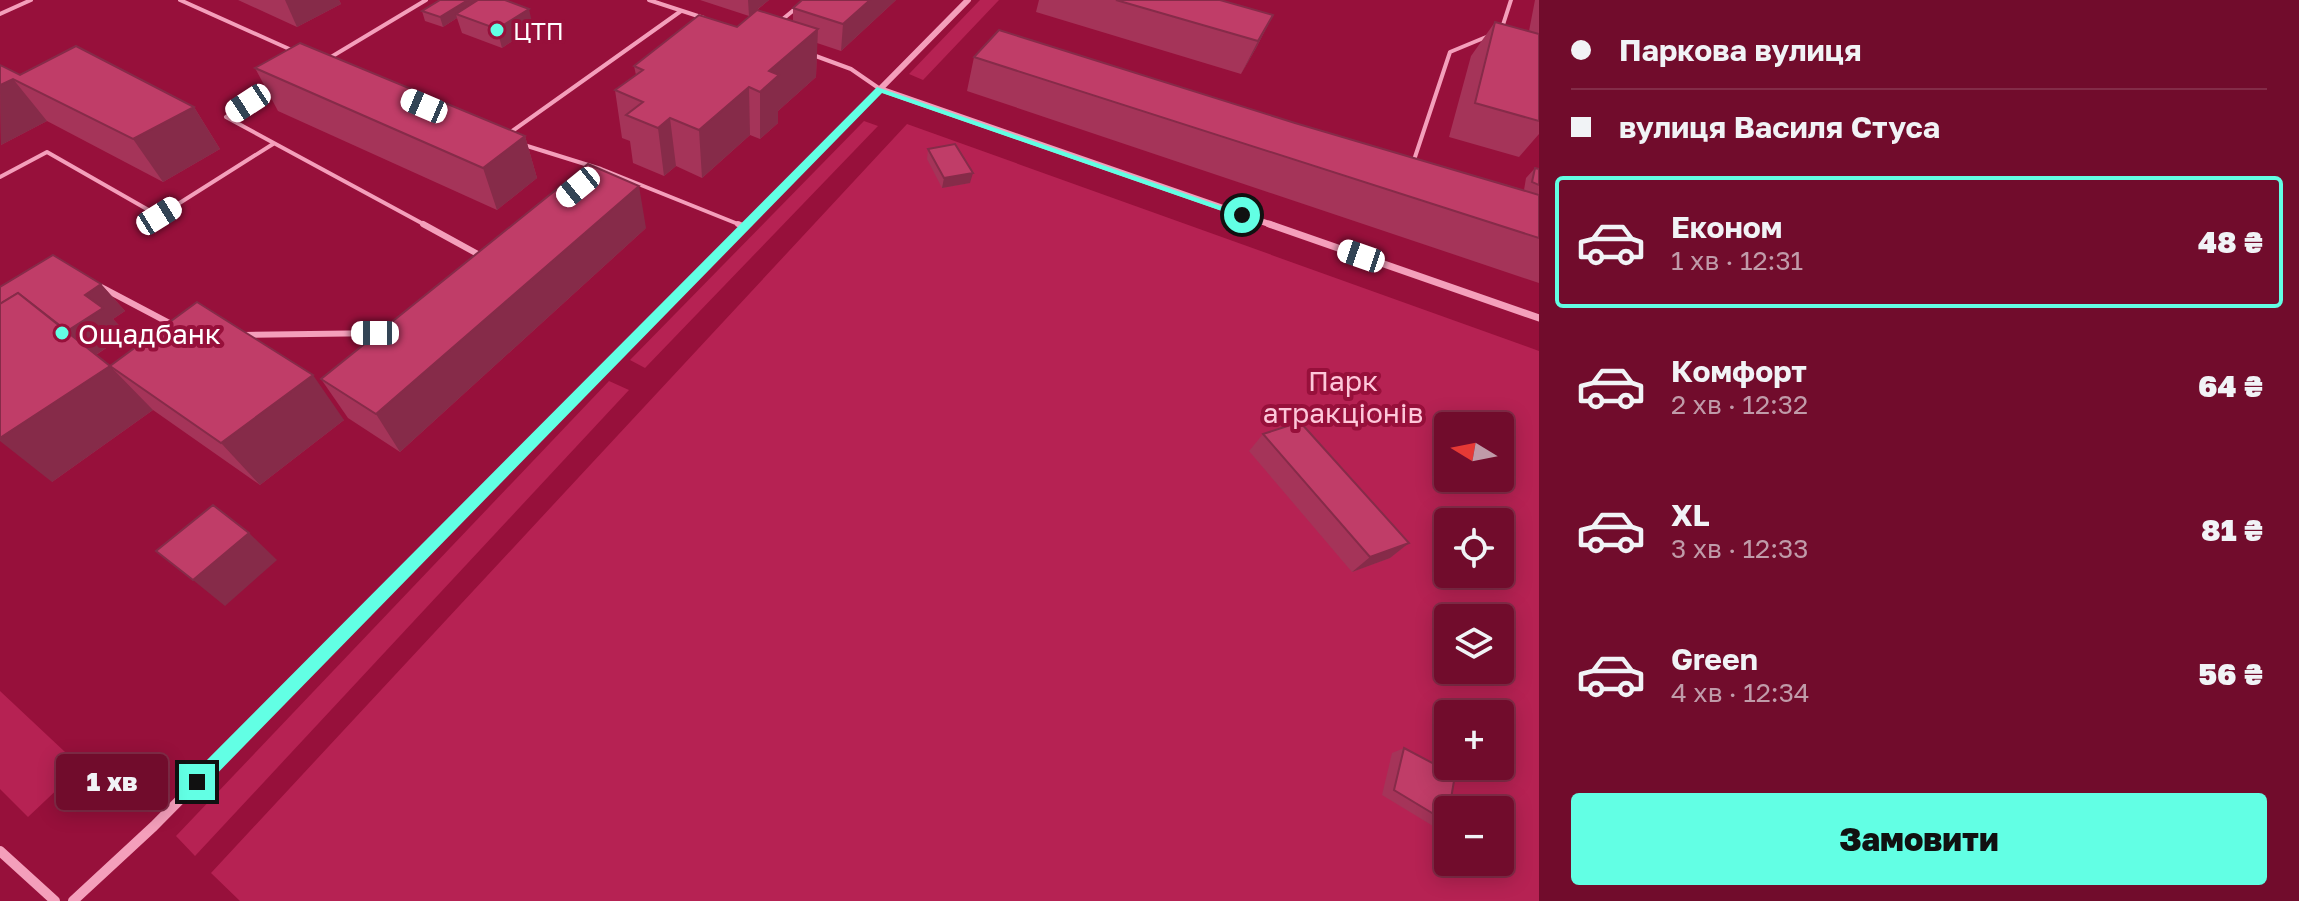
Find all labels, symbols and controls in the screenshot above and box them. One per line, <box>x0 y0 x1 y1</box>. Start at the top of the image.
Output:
place label: ЦТП <box>513 16 564 45</box>
marker: ЦТП <box>488 21 506 39</box>
text: Паркова вулиця <box>1619 32 1862 68</box>
car <box>221 80 275 126</box>
car <box>397 86 451 126</box>
text: вулиця Василя Стуса <box>1619 109 1940 145</box>
car <box>552 163 604 211</box>
car <box>132 193 186 239</box>
route start <box>1224 197 1260 233</box>
icon: car <box>1575 206 1647 278</box>
text: Економ <box>1671 209 1782 245</box>
text: 48 ₴ <box>2198 224 2263 260</box>
car <box>1334 237 1388 275</box>
text: 1 хв · 12:31 <box>1671 245 1803 276</box>
place label: Ощадбанк <box>78 317 221 350</box>
car <box>351 321 399 345</box>
marker: Ощадбанк <box>53 324 71 342</box>
icon: car <box>1575 350 1647 422</box>
text: Комфорт <box>1671 353 1807 389</box>
park label: Парк атракціонів <box>1263 364 1423 429</box>
text: 64 ₴ <box>2198 368 2263 404</box>
text: 2 хв · 12:32 <box>1671 389 1808 420</box>
north arrow <box>1434 412 1514 492</box>
map controls <box>1434 412 1514 876</box>
icon: car <box>1575 494 1647 566</box>
text: XL <box>1671 497 1710 533</box>
button: locate <box>1434 508 1514 588</box>
text: 81 ₴ <box>2201 512 2263 548</box>
text: 3 хв · 12:33 <box>1671 533 1808 564</box>
button: layers <box>1434 604 1514 684</box>
icon: car <box>1575 638 1647 710</box>
text: Green <box>1671 641 1758 677</box>
text: 56 ₴ <box>2198 656 2263 692</box>
text: 4 хв · 12:34 <box>1671 677 1810 708</box>
button: + <box>1434 700 1514 780</box>
callout: 1 хв <box>57 754 169 810</box>
route end <box>179 764 215 800</box>
text: 1 хв <box>86 766 138 797</box>
button: Замовити <box>1571 793 2267 885</box>
button: − <box>1434 796 1514 876</box>

